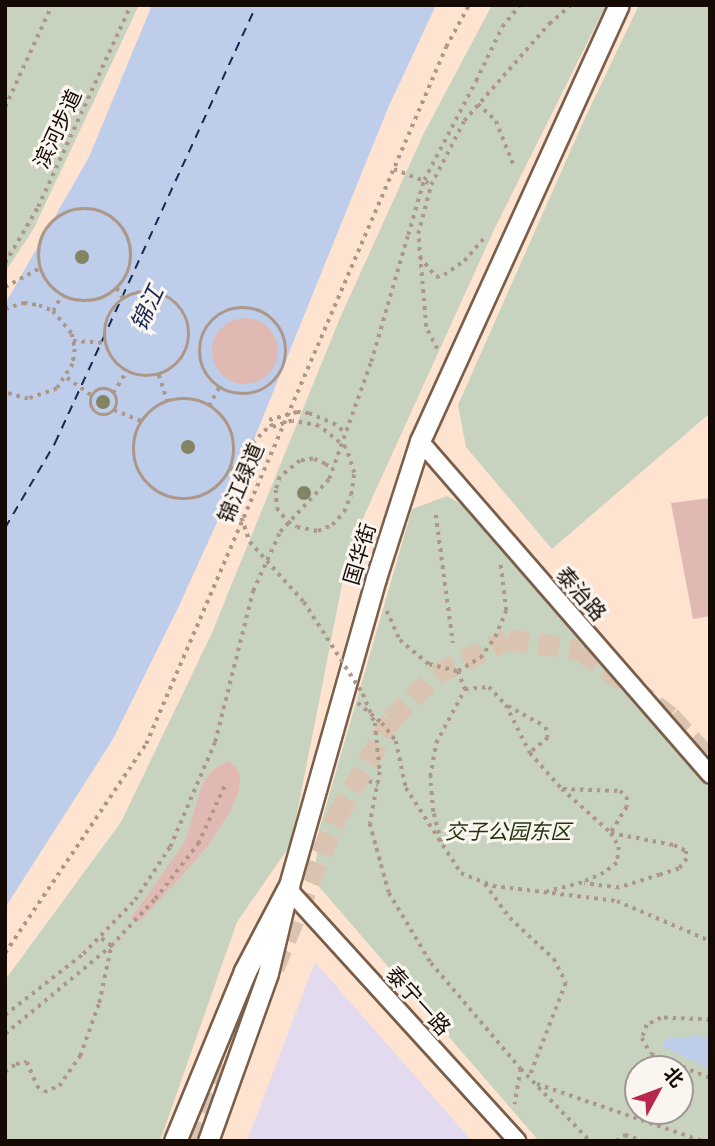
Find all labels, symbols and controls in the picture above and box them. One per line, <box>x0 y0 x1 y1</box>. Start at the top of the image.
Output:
street label: 滨河步道 <box>29 86 87 172</box>
water label: 锦江 <box>126 282 170 336</box>
street label: 锦江绿道 <box>213 439 269 527</box>
street label: 国华街 <box>339 520 381 588</box>
street label: 泰治路 <box>551 562 611 626</box>
park label: 交子公园东区 <box>445 819 571 845</box>
street label: 泰宁一路 <box>381 961 455 1041</box>
north arrow <box>624 1055 694 1125</box>
text: 北 <box>660 1063 688 1091</box>

